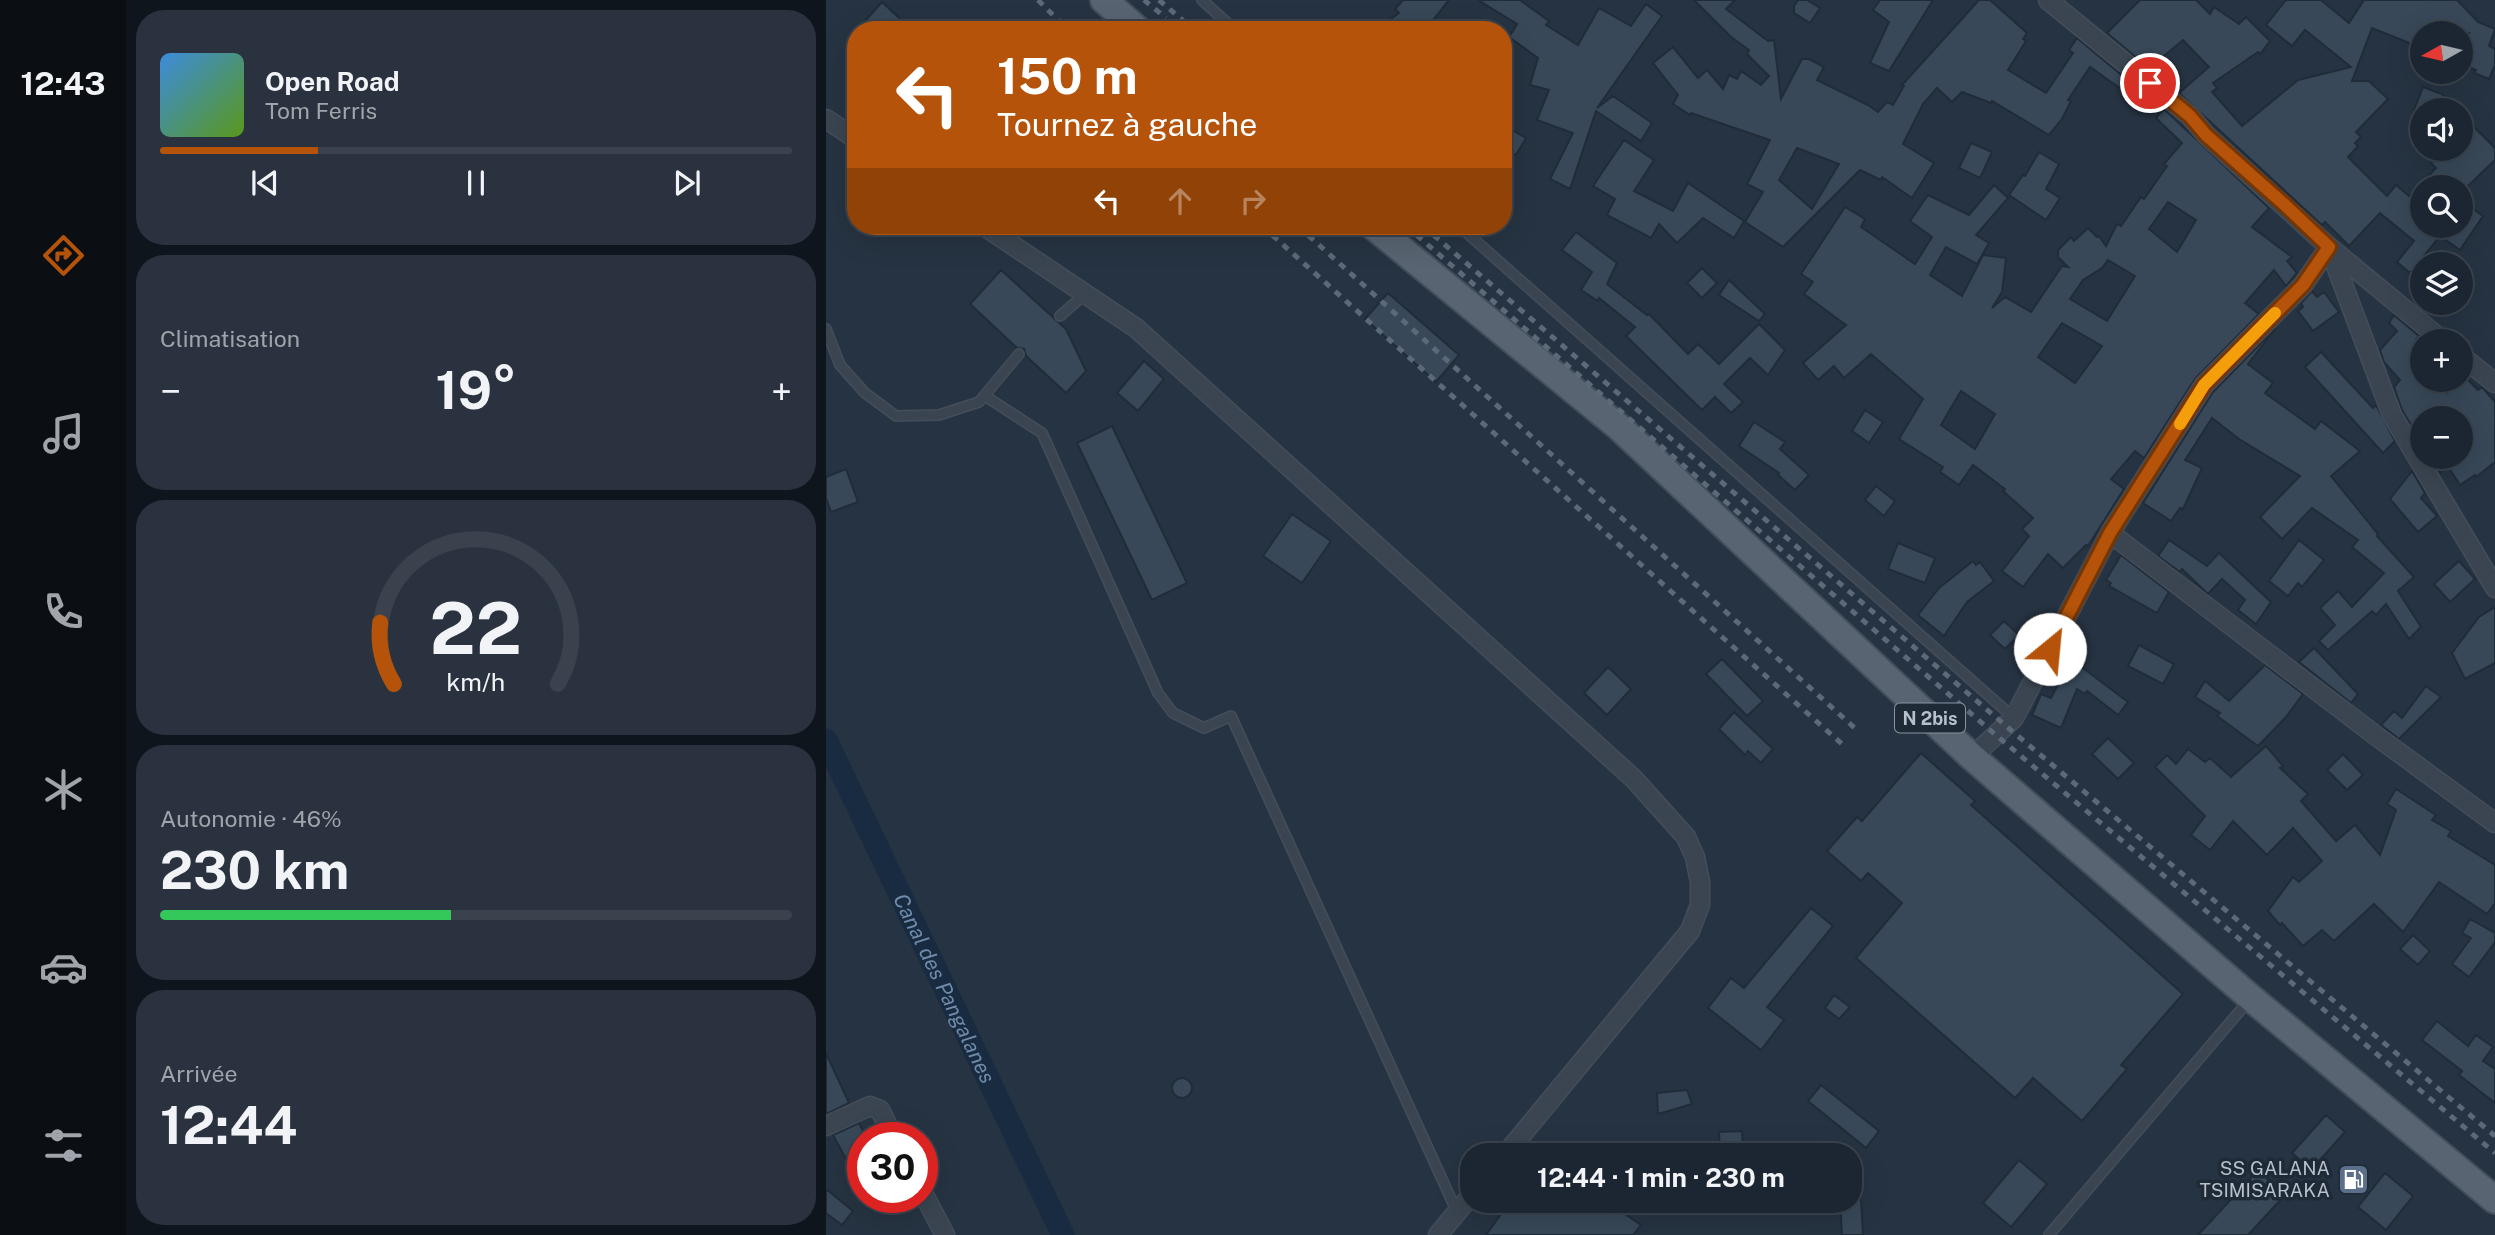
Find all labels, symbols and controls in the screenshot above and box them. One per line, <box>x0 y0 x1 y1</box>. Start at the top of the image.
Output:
north arrow <box>2410 21 2473 84</box>
map controls <box>2410 21 2473 469</box>
text: 150 m <box>997 47 1138 105</box>
icon: left <box>882 49 973 140</box>
pin <box>2120 53 2180 113</box>
icon: arrive <box>2131 64 2169 102</box>
text: 12:43 <box>21 65 105 102</box>
text: Open Road <box>265 66 400 97</box>
text: Tom Ferris <box>265 97 377 124</box>
button: sound <box>2410 98 2473 161</box>
text: Tournez à gauche <box>997 106 1257 143</box>
icon: previous <box>246 164 284 202</box>
icon: pause <box>457 164 495 202</box>
icon: next <box>668 164 706 202</box>
button: search <box>2410 175 2473 238</box>
icon: left <box>1088 182 1126 220</box>
icon: ahead <box>1161 182 1199 220</box>
icon: right <box>1234 182 1272 220</box>
icon: directions <box>39 231 88 280</box>
button: layers <box>2410 252 2473 315</box>
text: Climatisation <box>160 325 300 352</box>
button: + <box>2410 329 2473 392</box>
text: 19° <box>435 360 517 421</box>
text: − <box>160 369 181 414</box>
text: + <box>771 369 792 414</box>
button: − <box>2410 406 2473 469</box>
icon: music <box>39 409 88 458</box>
text: 22 <box>430 585 522 670</box>
icon: phone <box>39 587 88 636</box>
position arrow <box>2013 612 2087 686</box>
text: km/h <box>447 666 505 696</box>
road number: N 2bis <box>1895 704 1965 732</box>
icon: climate <box>39 765 88 814</box>
text: Autonomie · 46% <box>160 805 342 832</box>
text: 230 km <box>160 840 349 901</box>
water label: Canal des Pangalanes <box>889 889 1001 1087</box>
icon: car <box>39 943 88 992</box>
text: Arrivée <box>160 1060 237 1087</box>
text: 12:44 <box>160 1095 297 1156</box>
icon: filters <box>39 1121 88 1170</box>
speed limit sign: 30 <box>847 1122 938 1213</box>
place label: SS GALANA TSIMISARAKA <box>2199 1157 2330 1201</box>
text: 12:44 · 1 min · 230 m <box>1537 1162 1785 1193</box>
fuel station icon: SS GALANA TSIMISARAKA <box>2336 1162 2370 1196</box>

